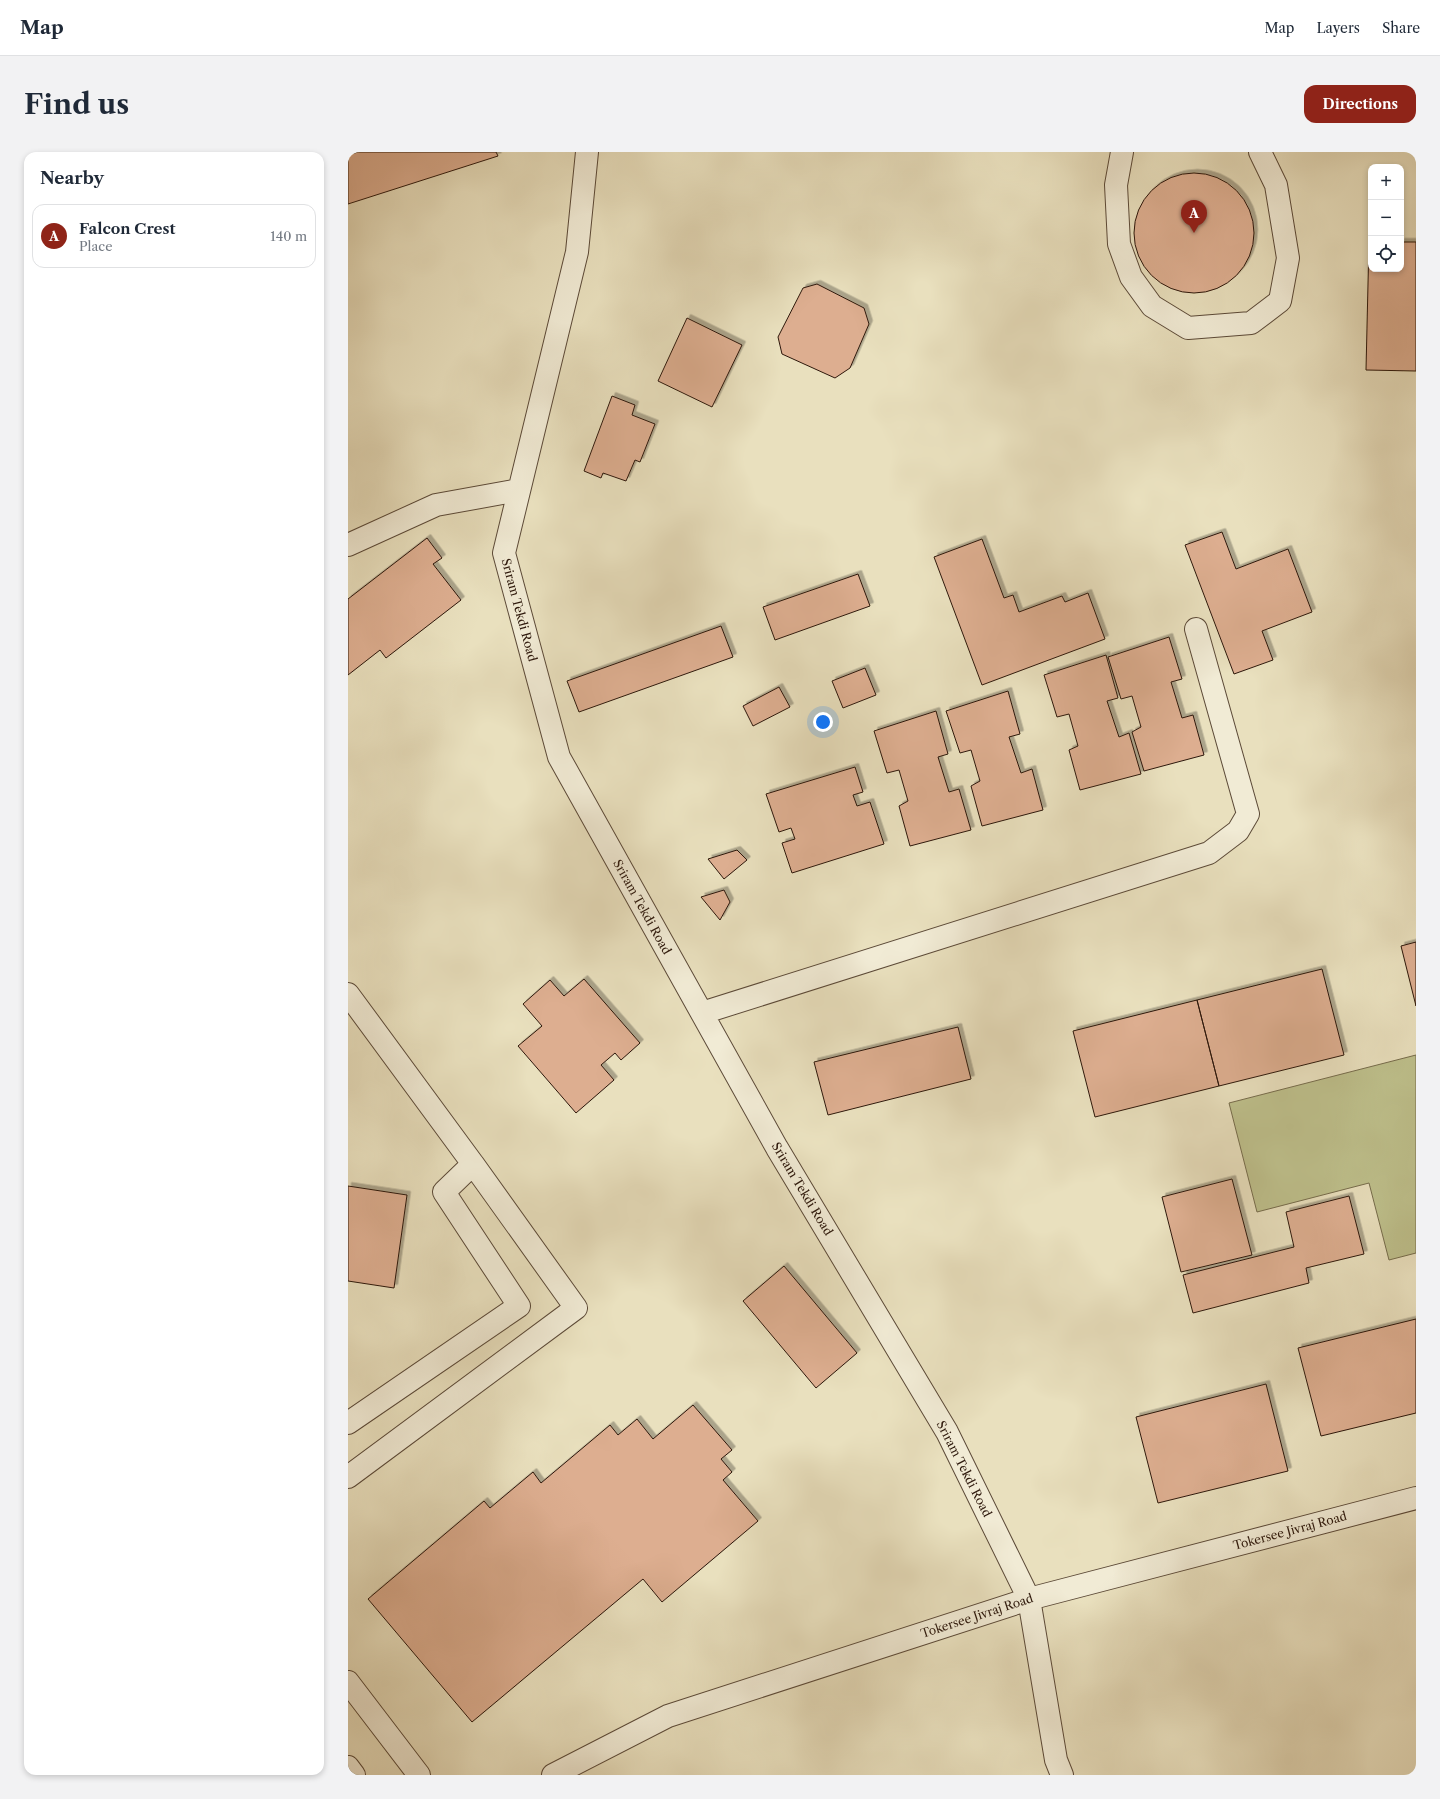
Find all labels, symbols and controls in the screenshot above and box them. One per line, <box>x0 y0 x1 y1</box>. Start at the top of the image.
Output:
text: Map <box>20 16 64 39</box>
text: Map <box>1264 19 1294 37</box>
text: Layers <box>1316 19 1360 37</box>
text: Share <box>1382 19 1420 37</box>
button: Directions <box>1304 85 1416 123</box>
text: Find us <box>24 87 129 121</box>
map controls <box>1368 164 1404 272</box>
button: + <box>1368 164 1404 200</box>
text: Nearby <box>40 168 104 188</box>
pin: A <box>1181 200 1207 233</box>
button: − <box>1368 200 1404 236</box>
text: Falcon Crest <box>79 219 175 238</box>
text: A <box>49 228 59 244</box>
text: 140 m <box>270 228 307 244</box>
button: locate <box>1368 236 1404 272</box>
text: Place <box>79 238 112 254</box>
street label: Sriram Tekdi Road <box>499 557 541 664</box>
your location <box>813 712 833 732</box>
street label: Sriram Tekdi Road <box>610 857 675 957</box>
street label: Sriram Tekdi Road <box>769 1139 837 1239</box>
street label: Sriram Tekdi Road <box>934 1418 996 1520</box>
street label: Tokersee Jivraj Road <box>1231 1508 1349 1553</box>
street label: Tokersee Jivraj Road <box>919 1590 1036 1641</box>

